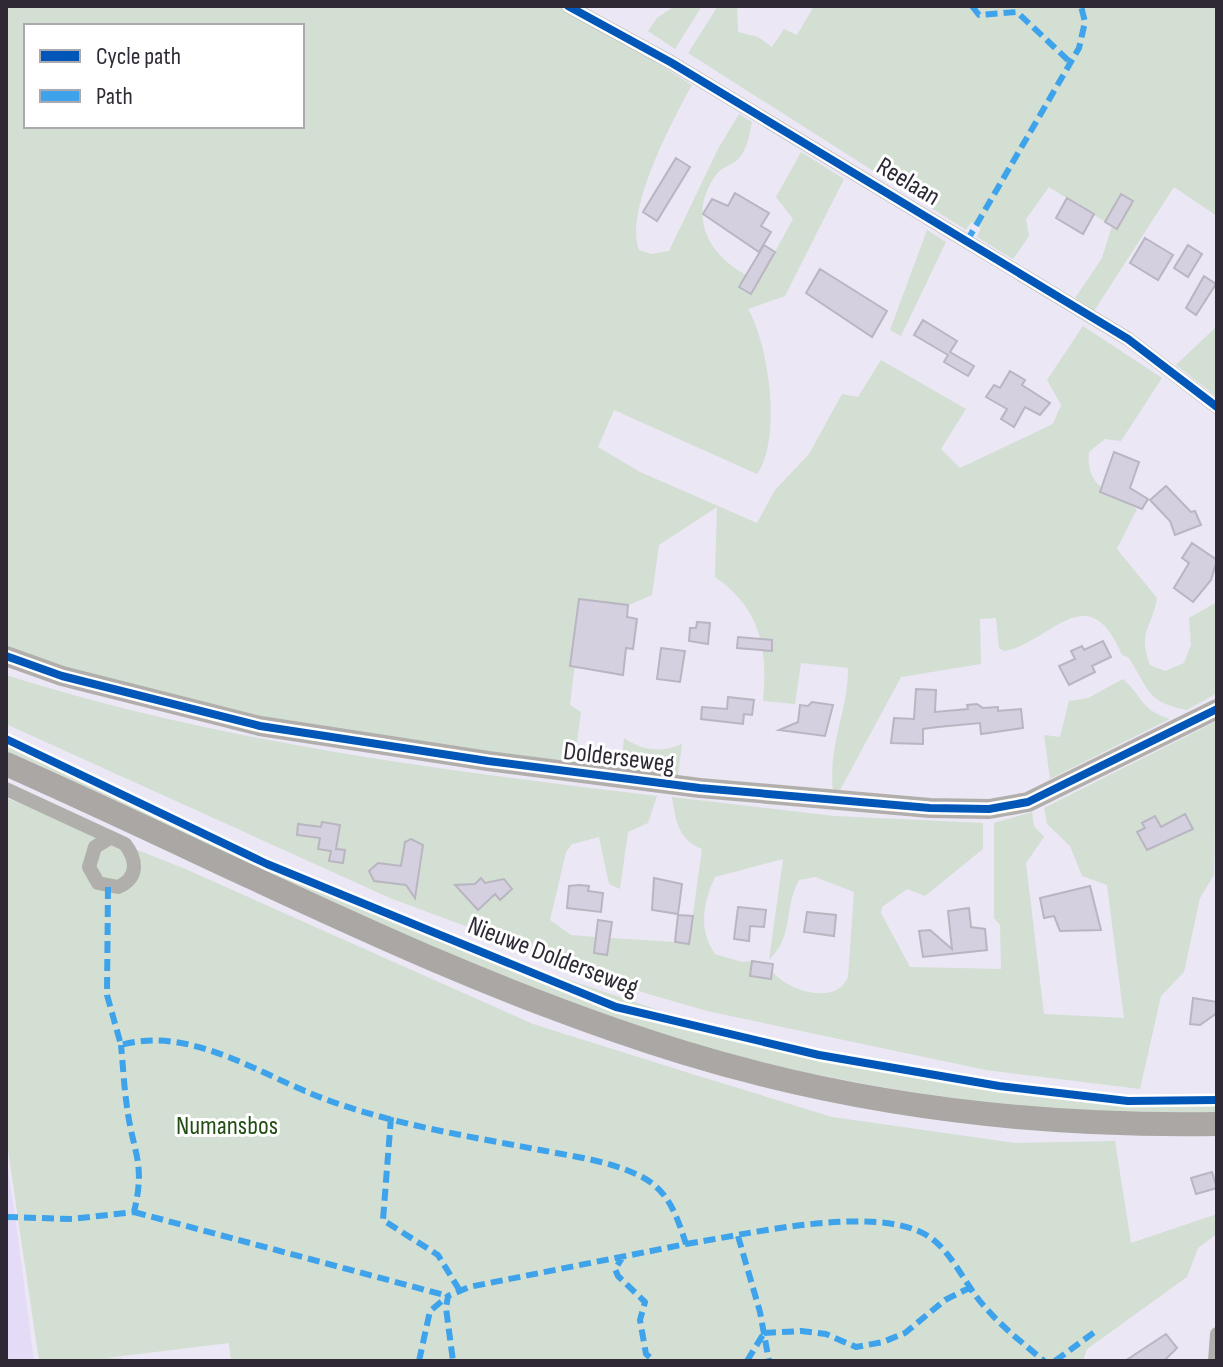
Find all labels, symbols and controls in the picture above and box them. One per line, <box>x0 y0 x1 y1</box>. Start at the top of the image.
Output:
legend <box>24 24 304 128</box>
text: Cycle path <box>96 42 181 71</box>
text: Path <box>96 82 133 111</box>
street label: Reelaan <box>871 151 945 213</box>
street label: Dolderseweg <box>562 736 676 780</box>
street label: Nieuwe Dolderseweg <box>463 910 643 1004</box>
park label: Numansbos <box>176 1111 278 1142</box>

